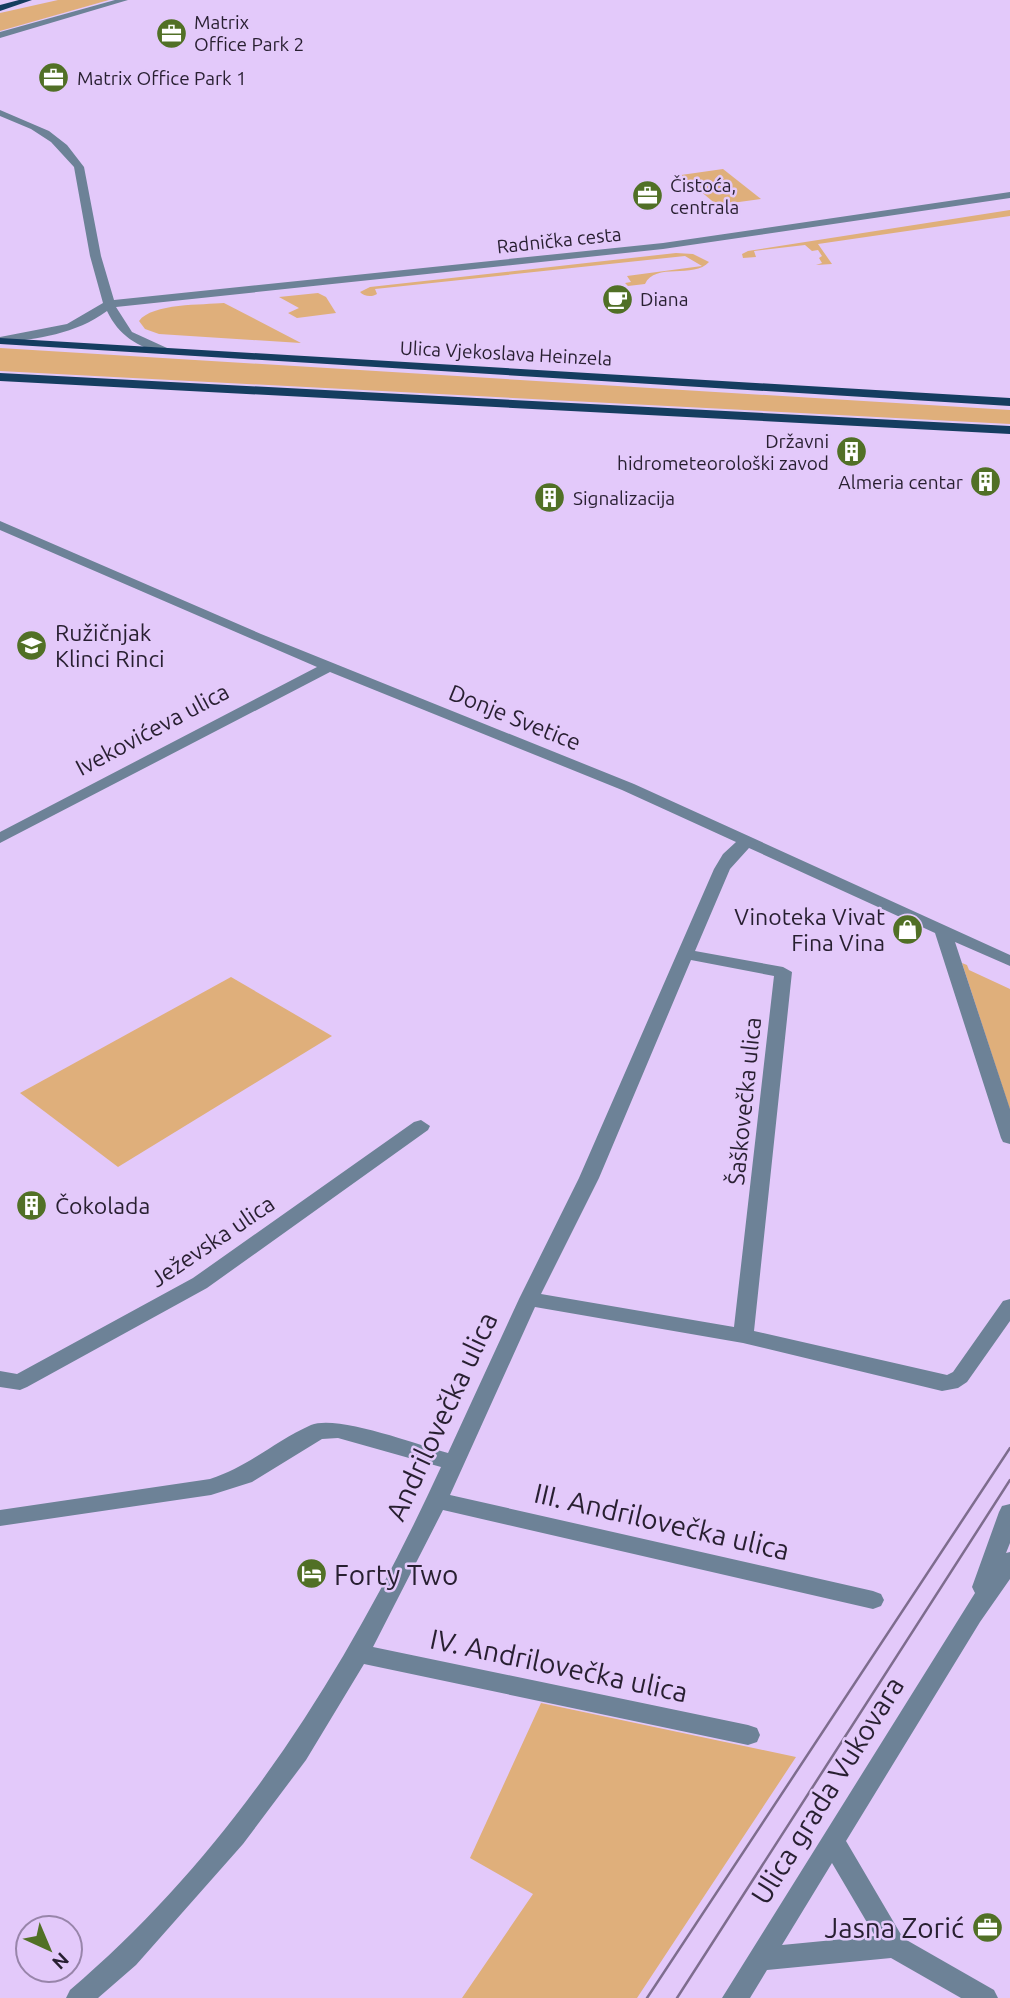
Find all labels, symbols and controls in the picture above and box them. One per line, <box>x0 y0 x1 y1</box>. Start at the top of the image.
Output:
place label: Matrix Office Park 2 <box>194 11 304 55</box>
office icon: Matrix Office Park 2 <box>154 16 188 50</box>
office icon: Matrix Office Park 1 <box>37 61 71 95</box>
place label: Matrix Office Park 1 <box>77 67 247 89</box>
place label: Čistoća, centrala <box>670 174 739 218</box>
office icon: Čistoća, centrala <box>630 179 664 213</box>
street label: Radnička cesta <box>495 223 623 257</box>
cafe icon: Diana <box>600 282 634 316</box>
place label: Diana <box>640 288 688 310</box>
street label: Ulica Vjekoslava Heinzela <box>399 336 613 370</box>
place label: Državni hidrometeorološki zavod <box>617 430 829 474</box>
building icon: Državni hidrometeorološki zavod <box>835 435 869 469</box>
building icon: Almeria centar <box>969 465 1003 499</box>
place label: Almeria centar <box>838 471 963 493</box>
building icon: Signalizacija <box>533 481 567 515</box>
place label: Signalizacija <box>573 487 675 509</box>
place label: Ružičnjak Klinci Rinci <box>55 620 165 671</box>
school or university icon: Ružičnjak Klinci Rinci <box>15 628 49 662</box>
street label: Ivekovićeva ulica <box>71 678 233 780</box>
street label: Donje Svetice <box>445 679 585 755</box>
place label: Vinoteka Vivat Fina Vina <box>734 904 885 955</box>
shop icon: Vinoteka Vivat Fina Vina <box>891 912 925 946</box>
street label: Šaškovečka ulica <box>723 1016 765 1186</box>
building icon: Čokolada <box>15 1188 49 1222</box>
street label: Ježevska ulica <box>145 1190 279 1292</box>
place label: Čokolada <box>55 1193 150 1218</box>
street label: Andrilovečka ulica <box>379 1307 503 1525</box>
street label: III. Andrilovečka ulica <box>531 1477 793 1565</box>
hotel icon: Forty Two <box>294 1557 328 1591</box>
place label: Forty Two <box>334 1559 458 1590</box>
street label: IV. Andrilovečka ulica <box>427 1623 691 1707</box>
street label: Ulica grada Vukovara <box>745 1671 909 1909</box>
office icon: Jasna Zorić <box>970 1910 1004 1944</box>
place label: Jasna Zorić <box>824 1912 964 1943</box>
north arrow <box>14 1914 84 1984</box>
text: N <box>48 1948 74 1974</box>

